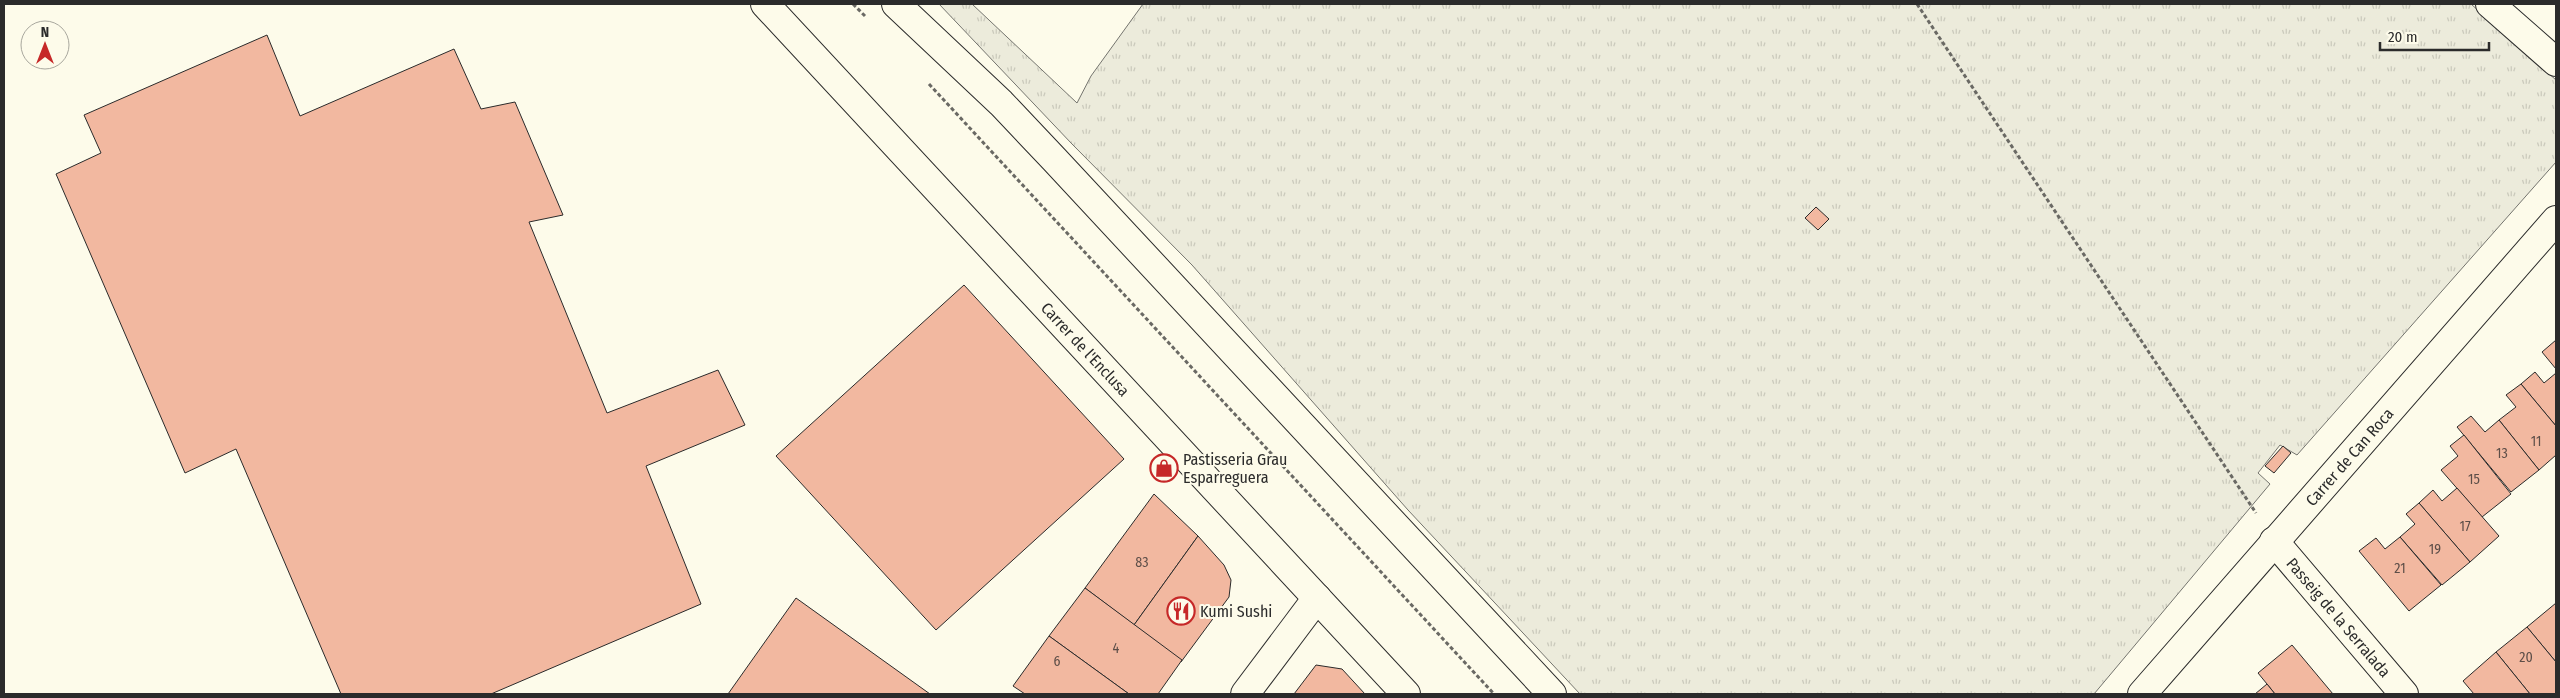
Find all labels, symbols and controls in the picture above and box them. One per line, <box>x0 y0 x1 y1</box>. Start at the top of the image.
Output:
north arrow <box>20 20 70 70</box>
scale bar <box>2380 20 2489 52</box>
text: N <box>41 24 49 41</box>
text: 20 m <box>2388 28 2418 46</box>
street label: Carrer de l'Enclusa <box>1037 298 1134 400</box>
street label: Carrer de Can Roca <box>2301 404 2397 510</box>
house number: 11 <box>2531 433 2541 450</box>
house number: 13 <box>2496 445 2508 462</box>
place label: Pastisseria Grau Esparreguera <box>1183 450 1287 487</box>
shop icon: Pastisseria Grau Esparreguera <box>1149 453 1179 483</box>
house number: 15 <box>2468 471 2480 488</box>
house number: 17 <box>2459 518 2471 535</box>
house number: 19 <box>2429 541 2441 558</box>
house number: 83 <box>1135 554 1149 571</box>
street label: Passeig de la Serralada <box>2283 554 2395 681</box>
house number: 21 <box>2394 560 2406 577</box>
restaurant icon: Kumi Sushi <box>1166 596 1196 626</box>
place label: Kumi Sushi <box>1200 602 1272 621</box>
house number: 4 <box>1113 640 1120 657</box>
house number: 20 <box>2519 649 2533 666</box>
house number: 6 <box>1054 653 1061 670</box>

